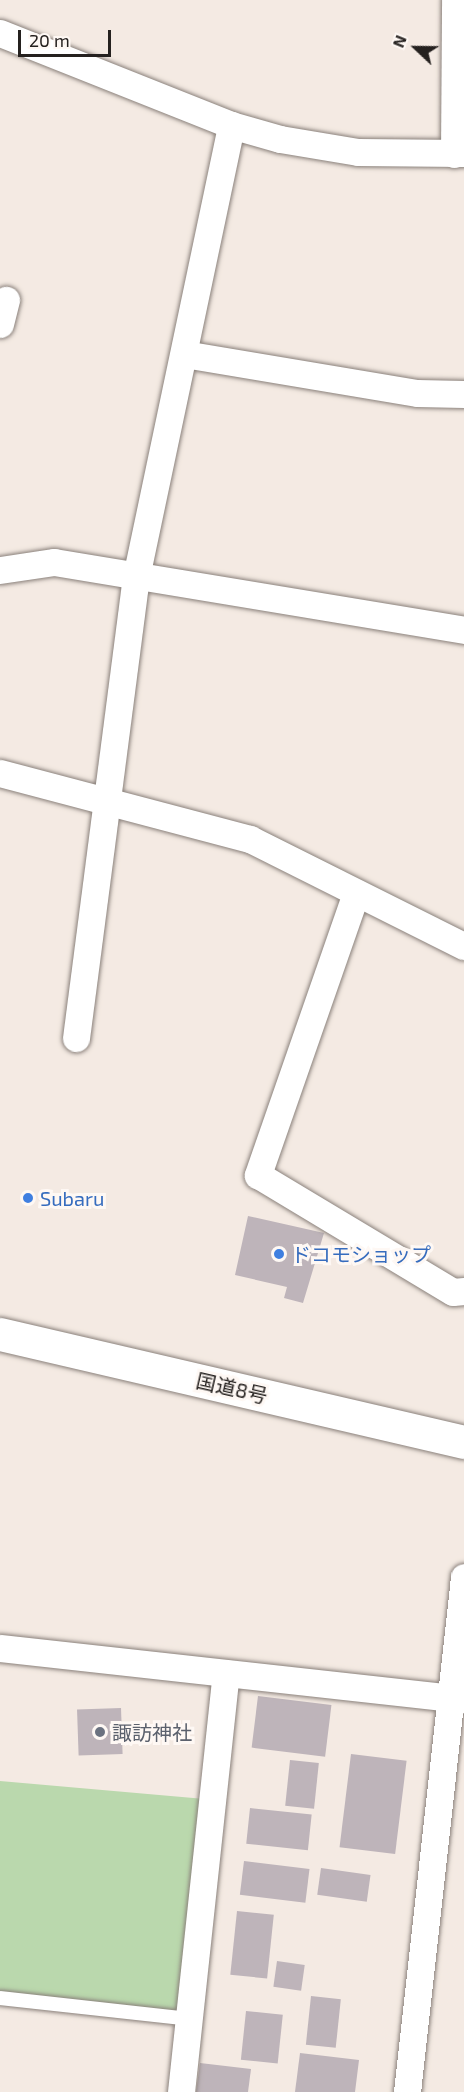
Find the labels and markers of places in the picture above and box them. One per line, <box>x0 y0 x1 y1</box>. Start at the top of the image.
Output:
place label: Subaru <box>40 1186 104 1210</box>
marker: Subaru <box>21 1191 35 1205</box>
place label: ドコモショップ <box>291 1242 431 1266</box>
marker: ドコモショップ <box>272 1247 286 1261</box>
place label: 諏訪神社 <box>112 1720 192 1744</box>
marker: 諏訪神社 <box>93 1725 107 1739</box>

